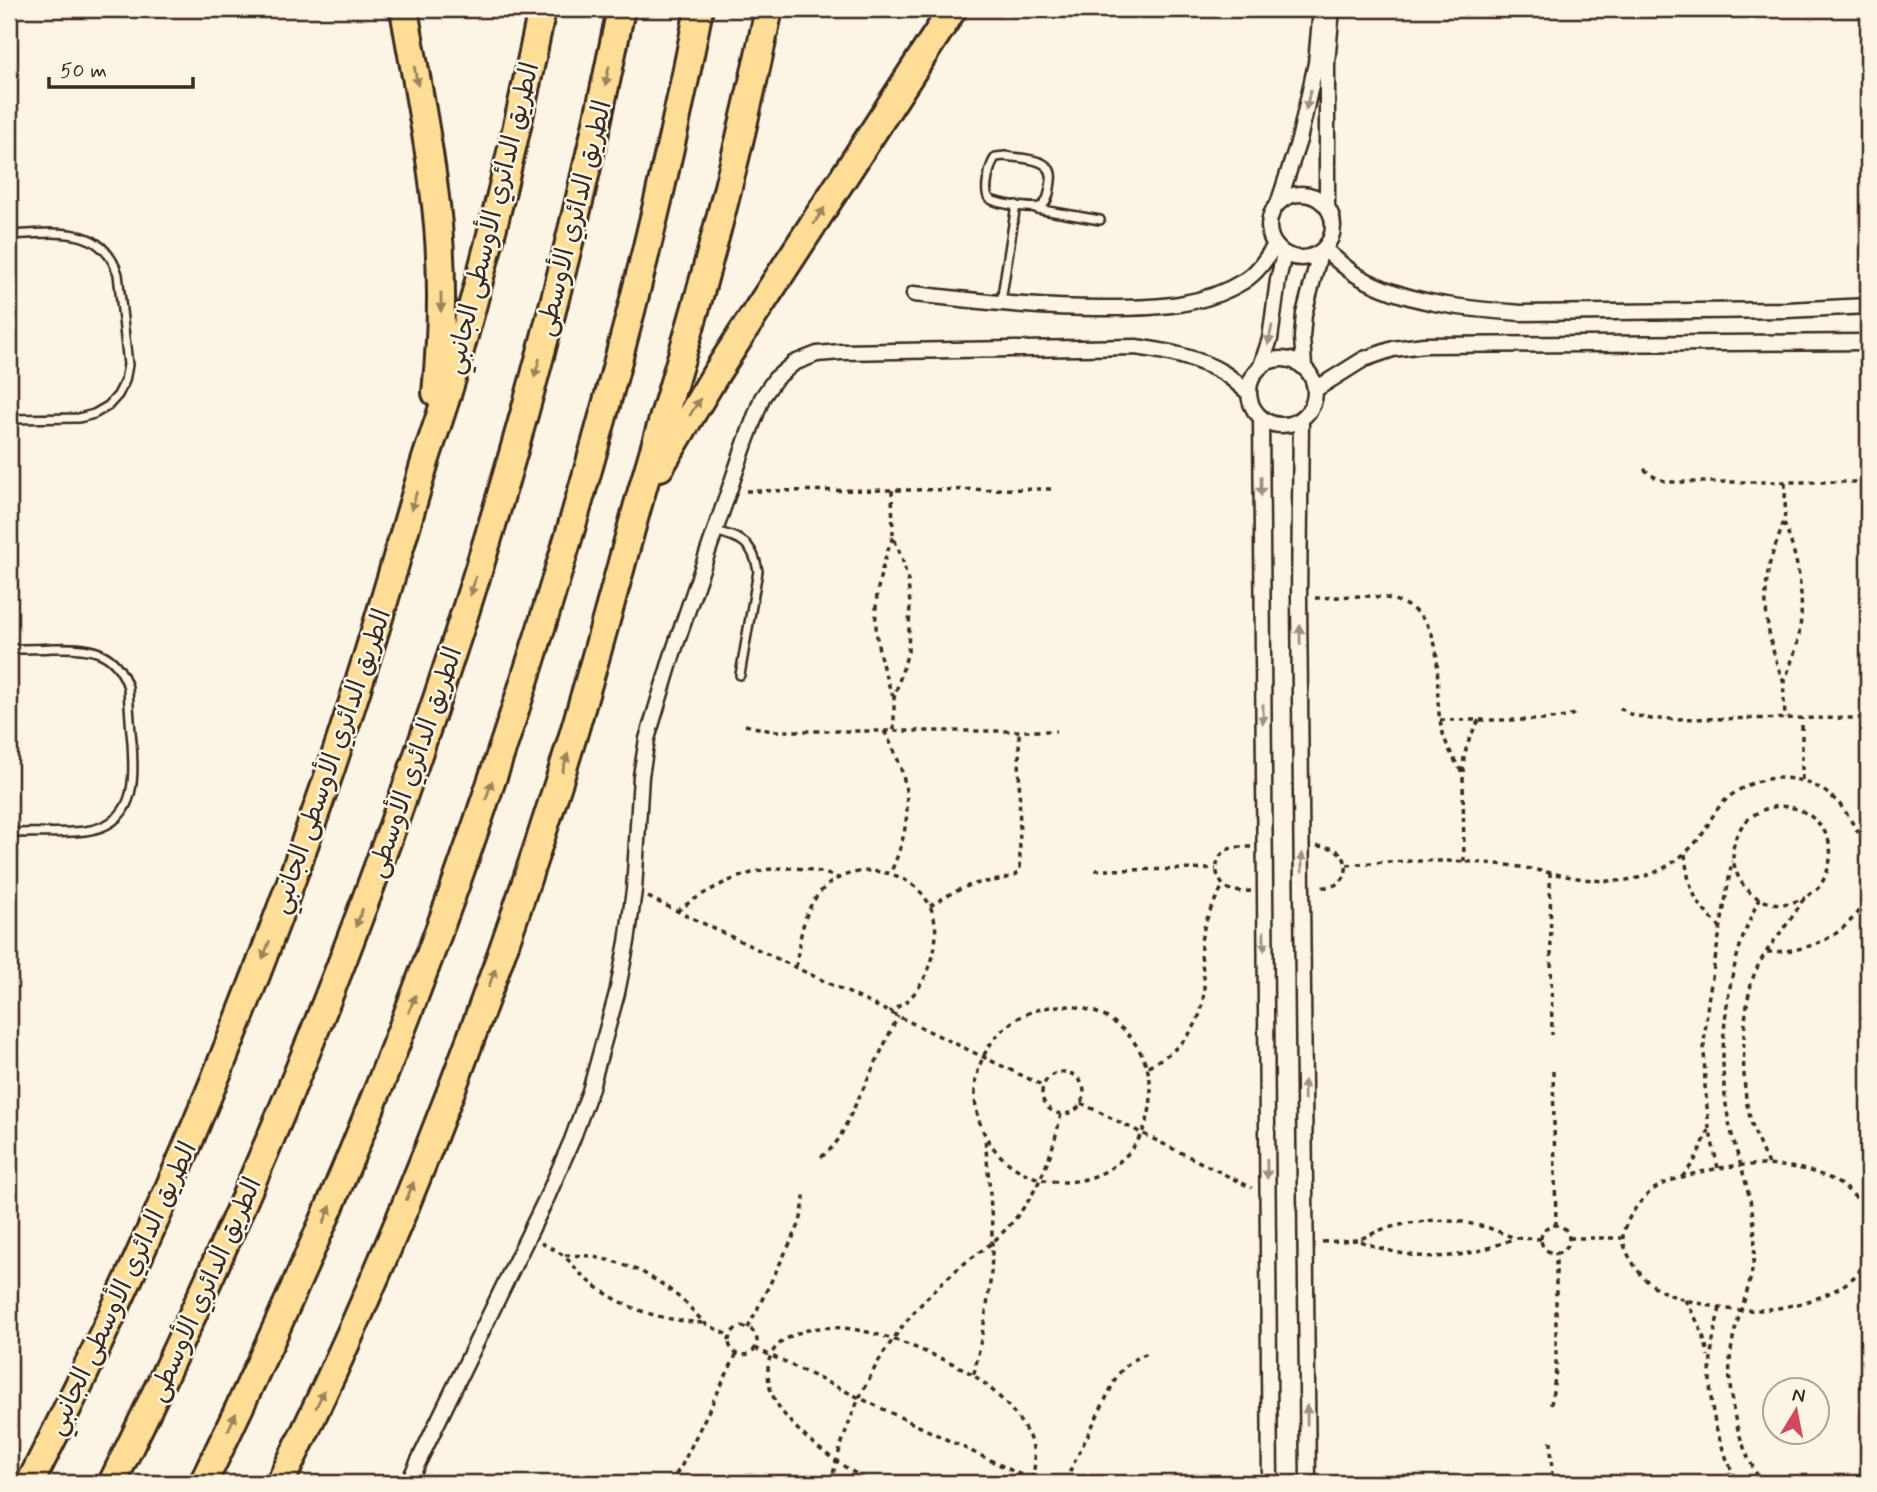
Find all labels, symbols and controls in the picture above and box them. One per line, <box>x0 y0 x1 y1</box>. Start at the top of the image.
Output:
scale bar <box>49 46 192 90</box>
text: 50 m <box>60 57 107 85</box>
street label: الطريق الدائري الأوسطى الجانبي <box>435 58 552 379</box>
one-way arrow <box>411 65 422 87</box>
one-way arrow <box>602 65 613 87</box>
one-way arrow <box>1302 89 1313 111</box>
street label: الطريق الدائري الأوسطى <box>526 96 621 340</box>
one-way arrow <box>812 207 825 226</box>
one-way arrow <box>435 291 446 313</box>
one-way arrow <box>1264 325 1275 347</box>
one-way arrow <box>531 357 542 379</box>
one-way arrow <box>689 398 702 417</box>
one-way arrow <box>1255 476 1267 498</box>
one-way arrow <box>408 491 418 512</box>
one-way arrow <box>467 576 478 597</box>
street label: الطريق الدائري الأوسطى الجانبي <box>261 604 404 920</box>
one-way arrow <box>1294 623 1305 645</box>
street label: الطريق الدائري الأوسطى <box>358 642 471 883</box>
one-way arrow <box>1257 703 1268 725</box>
one-way arrow <box>560 752 570 773</box>
one-way arrow <box>484 779 495 800</box>
one-way arrow <box>1296 851 1308 873</box>
one-way arrow <box>354 907 365 928</box>
one-way arrow <box>1259 930 1270 952</box>
one-way arrow <box>260 939 271 960</box>
one-way arrow <box>487 968 498 989</box>
one-way arrow <box>407 993 418 1014</box>
one-way arrow <box>1298 1078 1310 1100</box>
street label: الطريق الدائري الأوسطى الجانبي <box>39 1136 203 1440</box>
one-way arrow <box>1261 1158 1272 1180</box>
street label: الطريق الدائري الأوسطى <box>141 1172 267 1406</box>
one-way arrow <box>405 1180 416 1201</box>
one-way arrow <box>321 1204 332 1225</box>
north arrow <box>1762 1376 1832 1446</box>
text: N <box>1790 1382 1807 1409</box>
one-way arrow <box>314 1389 326 1409</box>
one-way arrow <box>1302 1404 1313 1426</box>
one-way arrow <box>227 1412 238 1432</box>

